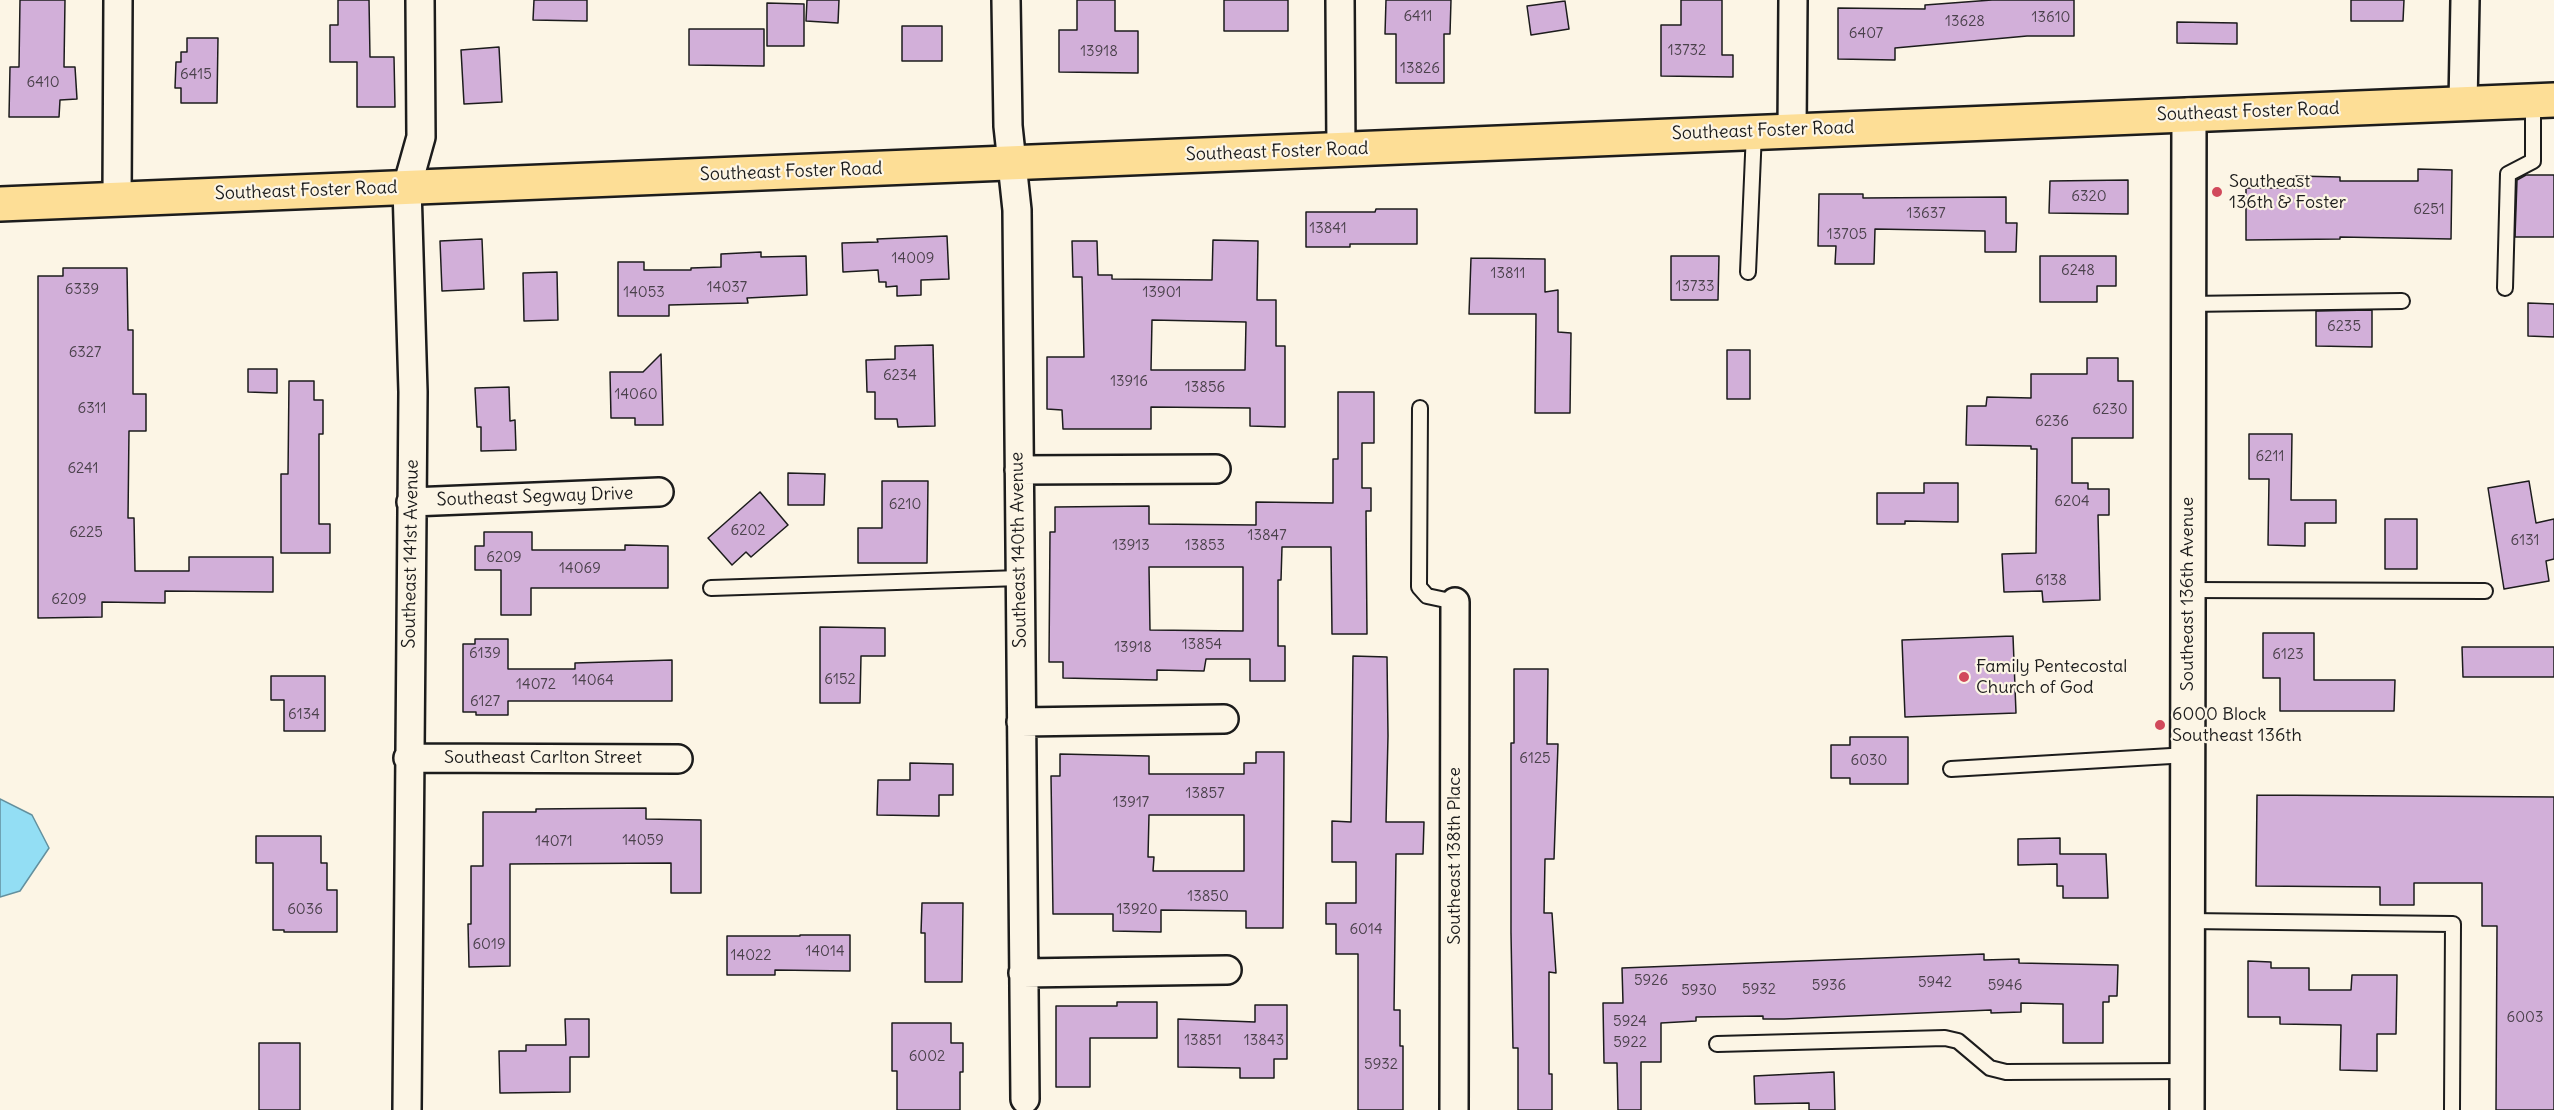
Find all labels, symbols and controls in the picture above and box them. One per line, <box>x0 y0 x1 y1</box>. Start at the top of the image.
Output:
house number: 6411 <box>1403 8 1433 26</box>
house number: 13610 <box>2032 9 2070 27</box>
house number: 13628 <box>1945 13 1985 31</box>
house number: 6407 <box>1849 25 1883 43</box>
house number: 13732 <box>1668 42 1706 60</box>
house number: 13918 <box>1080 43 1118 61</box>
house number: 13826 <box>1400 60 1440 78</box>
house number: 6415 <box>180 66 212 84</box>
house number: 6410 <box>27 74 59 92</box>
street label: Southeast Foster Road <box>2156 98 2340 126</box>
street label: Southeast Foster Road <box>1671 117 1855 145</box>
street label: Southeast Foster Road <box>1185 138 1369 166</box>
street label: Southeast Foster Road <box>699 158 883 186</box>
place label: Southeast 136th & Foster <box>2229 171 2346 213</box>
street label: Southeast Foster Road <box>214 177 398 205</box>
marker: Southeast 136th & Foster <box>2210 185 2224 199</box>
house number: 6320 <box>2071 188 2107 206</box>
house number: 6251 <box>2413 201 2445 219</box>
house number: 13637 <box>1907 205 1945 223</box>
house number: 13841 <box>1309 220 1347 238</box>
house number: 13705 <box>1827 226 1867 244</box>
house number: 14009 <box>892 250 934 268</box>
house number: 6248 <box>2061 262 2095 280</box>
house number: 13811 <box>1490 265 1526 283</box>
house number: 13733 <box>1676 278 1714 296</box>
house number: 14037 <box>707 279 747 297</box>
house number: 6339 <box>65 281 99 299</box>
house number: 14053 <box>623 284 665 302</box>
house number: 13901 <box>1143 284 1181 302</box>
house number: 6235 <box>2327 318 2361 336</box>
house number: 6327 <box>69 344 101 362</box>
house number: 6234 <box>883 367 917 385</box>
house number: 13916 <box>1110 373 1148 391</box>
house number: 13856 <box>1185 379 1225 397</box>
house number: 14060 <box>614 386 658 404</box>
house number: 6311 <box>78 400 106 418</box>
house number: 6230 <box>2092 401 2128 419</box>
house number: 6236 <box>2035 413 2069 431</box>
house number: 6211 <box>2256 448 2284 466</box>
street label: Southeast 140th Avenue <box>1006 452 1032 648</box>
street label: Southeast 141st Avenue <box>399 459 423 649</box>
house number: 6241 <box>67 460 99 478</box>
street label: Southeast Segway Drive <box>436 483 634 511</box>
house number: 6204 <box>2054 493 2090 511</box>
house number: 6210 <box>889 496 921 514</box>
street label: Southeast 136th Avenue <box>2177 497 2199 691</box>
house number: 6202 <box>731 522 765 540</box>
house number: 6225 <box>69 524 103 542</box>
house number: 13847 <box>1248 527 1286 545</box>
house number: 6131 <box>2511 532 2539 550</box>
house number: 13913 <box>1112 537 1150 555</box>
house number: 13853 <box>1185 537 1225 555</box>
house number: 6209 <box>486 549 522 567</box>
house number: 14069 <box>559 560 601 578</box>
house number: 6138 <box>2035 572 2067 590</box>
house number: 6209 <box>51 591 87 609</box>
house number: 13854 <box>1182 636 1222 654</box>
house number: 13918 <box>1114 639 1152 657</box>
house number: 6139 <box>469 645 501 663</box>
house number: 6123 <box>2272 646 2304 664</box>
place label: Family Pentecostal Church of God <box>1976 656 2127 698</box>
marker: Family Pentecostal Church of God <box>1957 670 1971 684</box>
house number: 6152 <box>824 671 856 689</box>
house number: 14064 <box>572 672 614 690</box>
house number: 14072 <box>516 676 556 694</box>
house number: 6127 <box>470 693 500 711</box>
place label: 6000 Block Southeast 136th <box>2172 704 2302 746</box>
house number: 6134 <box>288 706 320 724</box>
marker: 6000 Block Southeast 136th <box>2153 718 2167 732</box>
street label: Southeast Carlton Street <box>444 747 642 769</box>
house number: 6125 <box>1519 750 1551 768</box>
house number: 6030 <box>1851 752 1887 770</box>
street label: Southeast 138th Place <box>1444 767 1466 945</box>
house number: 13857 <box>1185 785 1225 803</box>
house number: 13917 <box>1113 794 1149 812</box>
house number: 14059 <box>622 832 664 850</box>
house number: 14071 <box>535 833 573 851</box>
house number: 13850 <box>1187 888 1229 906</box>
house number: 6036 <box>287 901 323 919</box>
house number: 13920 <box>1116 901 1158 919</box>
house number: 6014 <box>1349 921 1383 939</box>
house number: 6019 <box>472 936 506 954</box>
house number: 14014 <box>805 943 845 961</box>
house number: 14022 <box>731 947 771 965</box>
house number: 5926 <box>1634 972 1668 990</box>
house number: 5942 <box>1918 974 1952 992</box>
house number: 5936 <box>1812 977 1846 995</box>
house number: 5946 <box>1988 977 2022 995</box>
house number: 5932 <box>1742 981 1776 999</box>
house number: 5930 <box>1681 982 1717 1000</box>
house number: 6003 <box>2507 1009 2543 1027</box>
house number: 5924 <box>1613 1013 1647 1031</box>
house number: 13851 <box>1184 1032 1222 1050</box>
house number: 13843 <box>1244 1032 1284 1050</box>
house number: 5922 <box>1613 1034 1647 1052</box>
house number: 6002 <box>909 1048 945 1066</box>
house number: 5932 <box>1364 1056 1398 1074</box>

